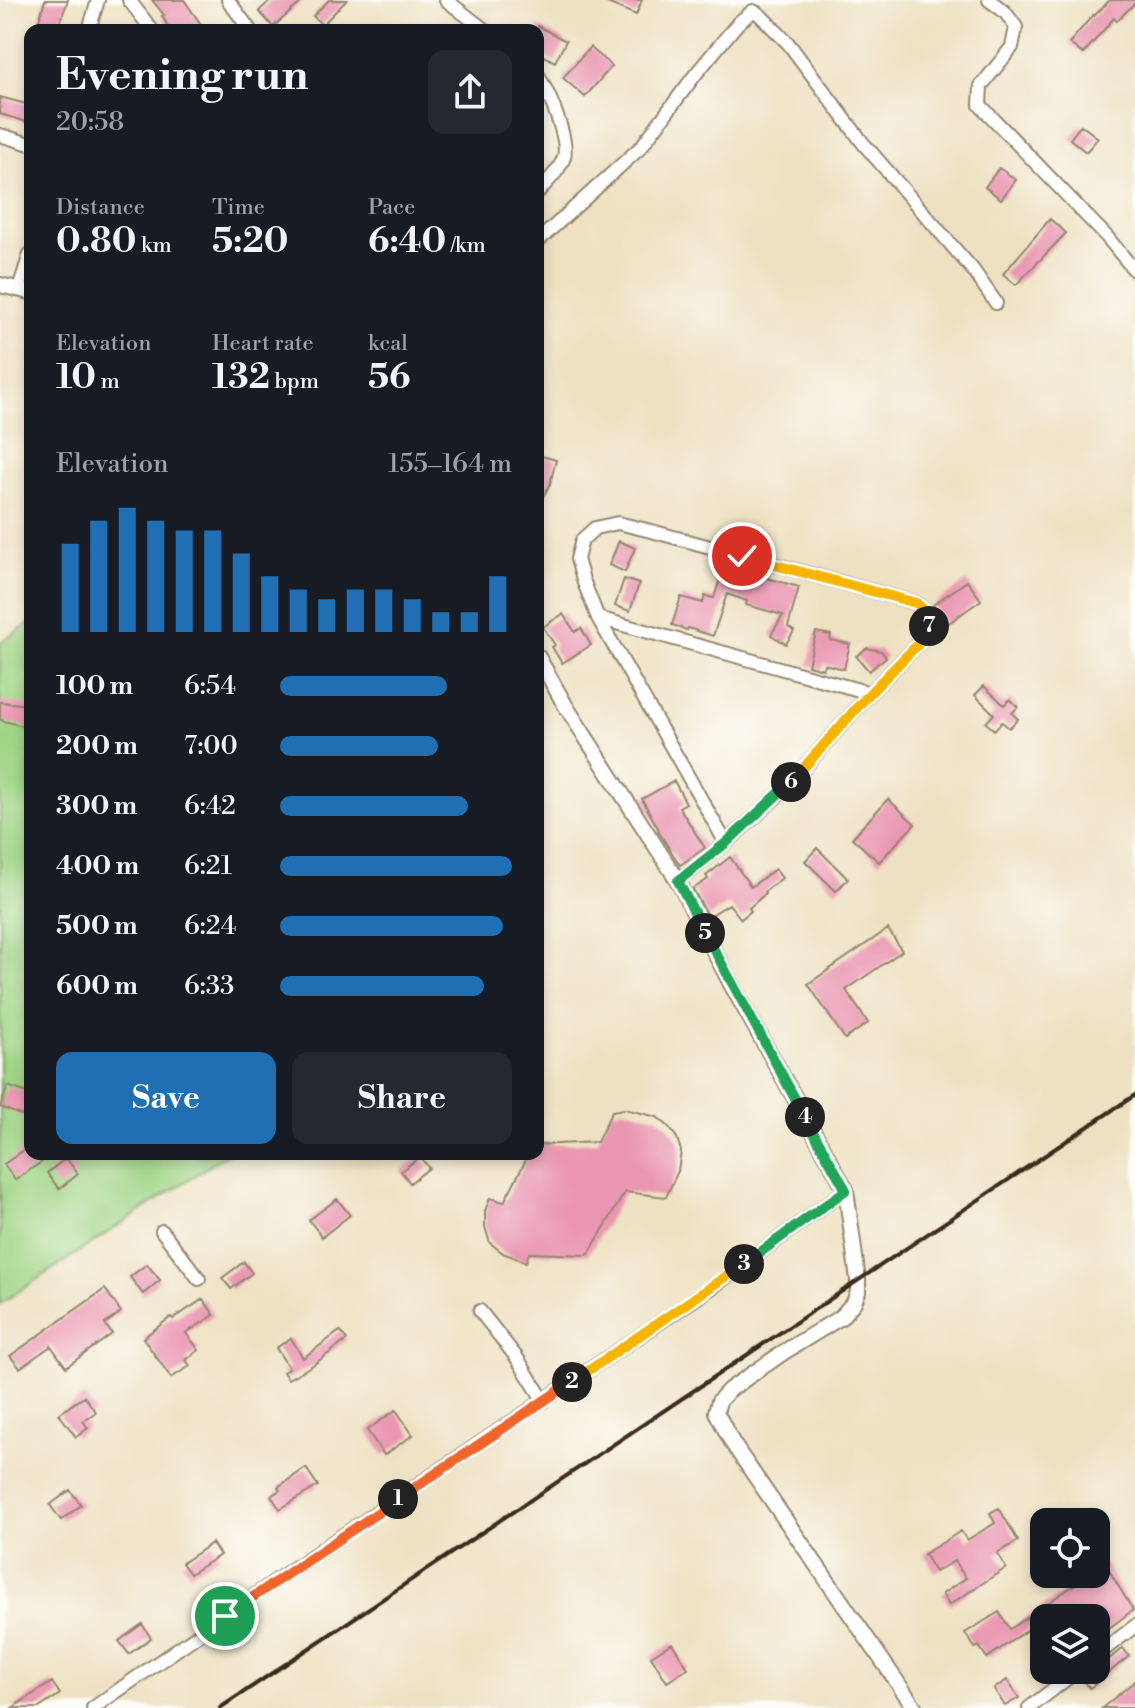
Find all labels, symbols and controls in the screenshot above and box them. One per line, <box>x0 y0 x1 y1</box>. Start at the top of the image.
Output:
text: Evening run <box>56 48 309 103</box>
button: share <box>428 50 512 134</box>
text: 20:58 <box>56 106 124 138</box>
text: Distance <box>56 194 145 221</box>
text: Time <box>212 194 265 221</box>
text: Pace <box>368 194 415 221</box>
text: 0.80 <box>56 221 136 263</box>
text: 5:20 <box>212 221 288 263</box>
text: 6:40 <box>368 221 446 263</box>
text: km <box>136 232 172 259</box>
text: /km <box>446 232 486 259</box>
text: Elevation <box>56 330 151 357</box>
text: Heart rate <box>212 330 314 357</box>
text: kcal <box>368 330 408 357</box>
text: 10 <box>56 357 96 399</box>
text: 132 <box>212 357 270 399</box>
text: 56 <box>368 357 411 399</box>
text: m <box>96 368 120 395</box>
text: bpm <box>270 368 319 395</box>
text: Elevation <box>56 448 169 480</box>
text: 155–164 m <box>388 448 512 480</box>
pin <box>708 522 776 590</box>
icon: check <box>720 534 764 578</box>
pin: 7 <box>909 606 949 646</box>
text: 7 <box>923 612 935 639</box>
text: 100 m <box>56 670 133 702</box>
text: 6:54 <box>184 670 236 702</box>
text: 200 m <box>56 730 138 762</box>
text: 7:00 <box>184 730 238 762</box>
pin: 6 <box>771 762 811 802</box>
text: 6 <box>784 768 798 795</box>
text: 300 m <box>56 790 137 822</box>
text: 6:42 <box>184 790 236 822</box>
text: 400 m <box>56 850 139 882</box>
text: 6:21 <box>184 850 232 882</box>
text: 500 m <box>56 910 138 942</box>
text: 6:24 <box>184 910 236 942</box>
pin: 5 <box>685 913 725 953</box>
text: 5 <box>698 919 712 946</box>
text: 600 m <box>56 970 138 1002</box>
text: 6:33 <box>184 970 234 1002</box>
button: Save <box>56 1052 276 1144</box>
button: Share <box>292 1052 512 1144</box>
pin: 4 <box>785 1097 825 1137</box>
text: 4 <box>798 1103 812 1130</box>
pin: 3 <box>724 1244 764 1284</box>
text: 3 <box>737 1250 751 1277</box>
pin: 2 <box>552 1362 592 1402</box>
text: 2 <box>565 1368 579 1395</box>
pin: 1 <box>378 1479 418 1519</box>
text: 1 <box>393 1485 403 1512</box>
map controls <box>1030 1508 1110 1684</box>
button: locate <box>1030 1508 1110 1588</box>
pin <box>191 1582 259 1650</box>
icon: arrive <box>203 1594 247 1638</box>
button: layers <box>1030 1604 1110 1684</box>

